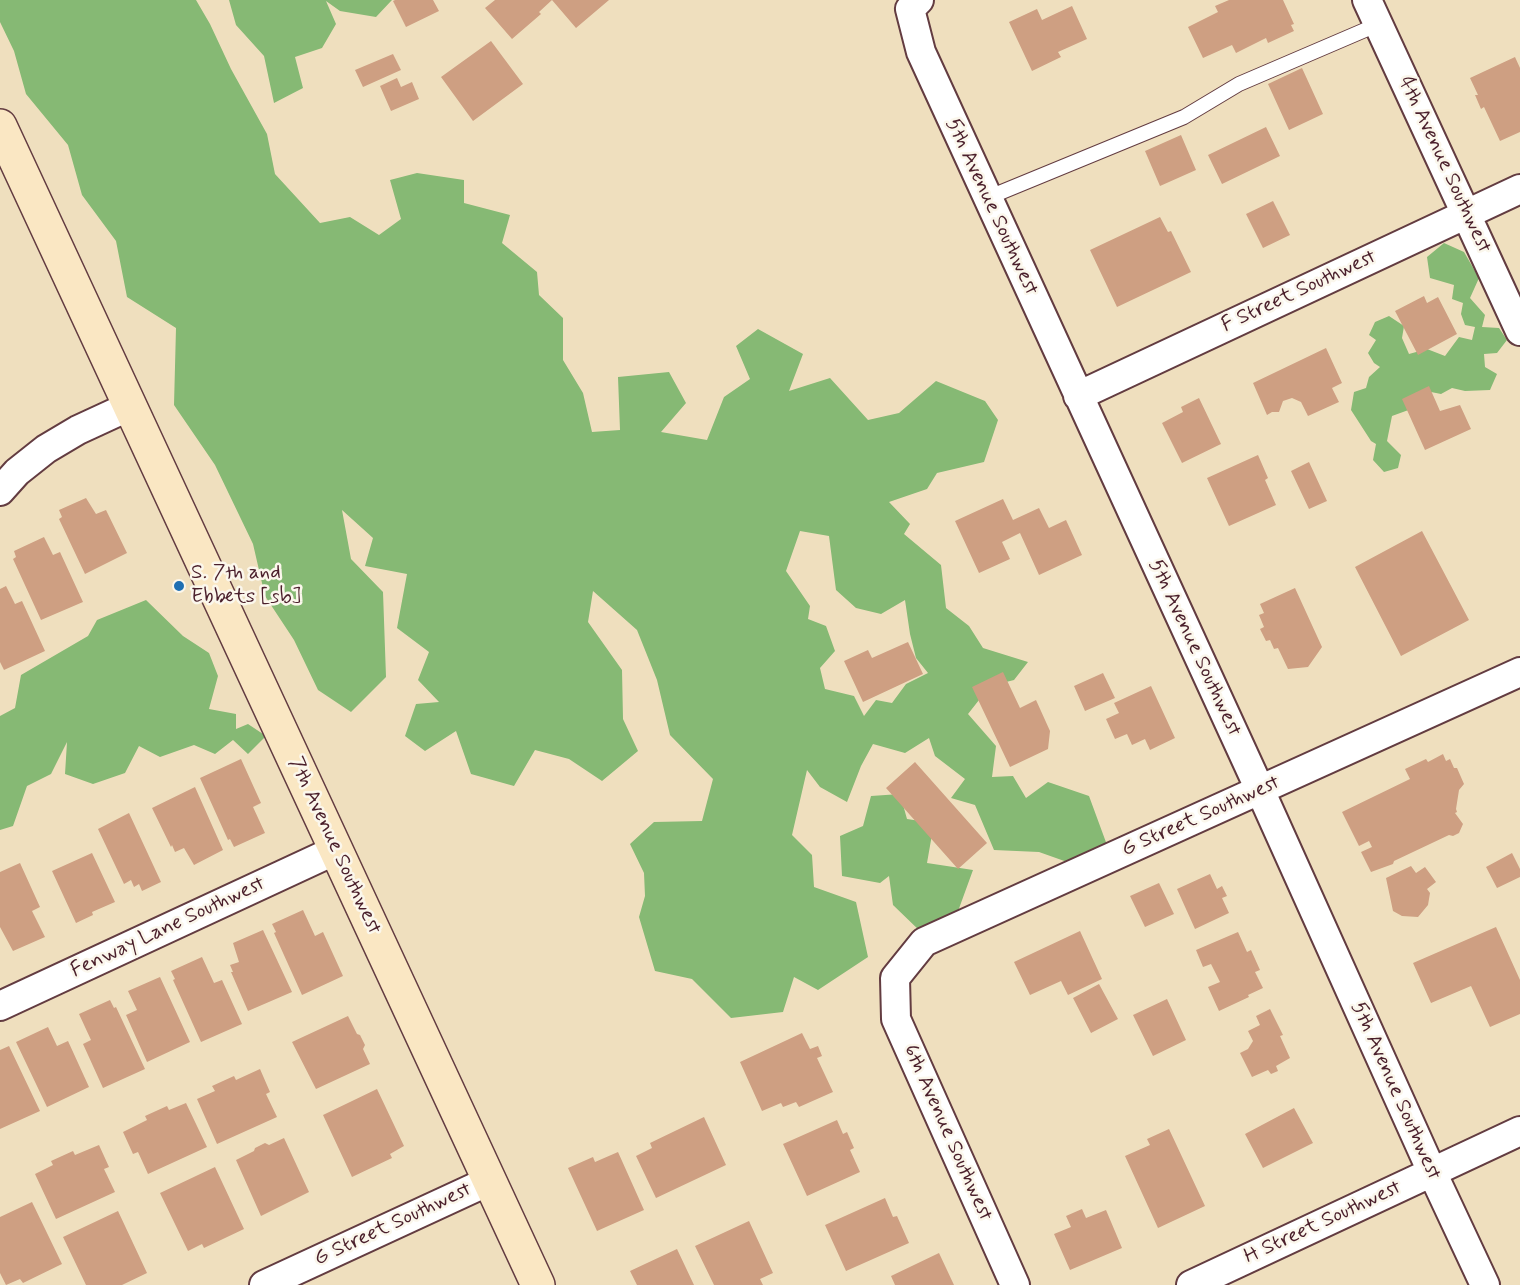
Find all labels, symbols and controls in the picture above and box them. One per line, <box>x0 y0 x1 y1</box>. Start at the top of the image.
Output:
street label: 4th Avenue Southwest <box>1392 73 1496 257</box>
street label: 5th Avenue Southwest <box>939 114 1043 300</box>
street label: F Street Southwest <box>1218 245 1380 339</box>
street label: 5th Avenue Southwest <box>1142 555 1246 741</box>
place label: S. 7th and Ebbets [sb] <box>191 561 301 611</box>
marker: S. 7th and Ebbets [sb] <box>172 579 186 593</box>
street label: 7th Avenue Southwest <box>282 753 386 939</box>
street label: G Street Southwest <box>1118 771 1284 863</box>
street label: Fenway Lane Southwest <box>67 872 269 984</box>
street label: 5th Avenue Southwest <box>1344 998 1446 1184</box>
street label: 6th Avenue Southwest <box>897 1041 997 1225</box>
street label: H Street Southwest <box>1241 1176 1405 1270</box>
street label: G Street Southwest <box>310 1178 476 1272</box>

